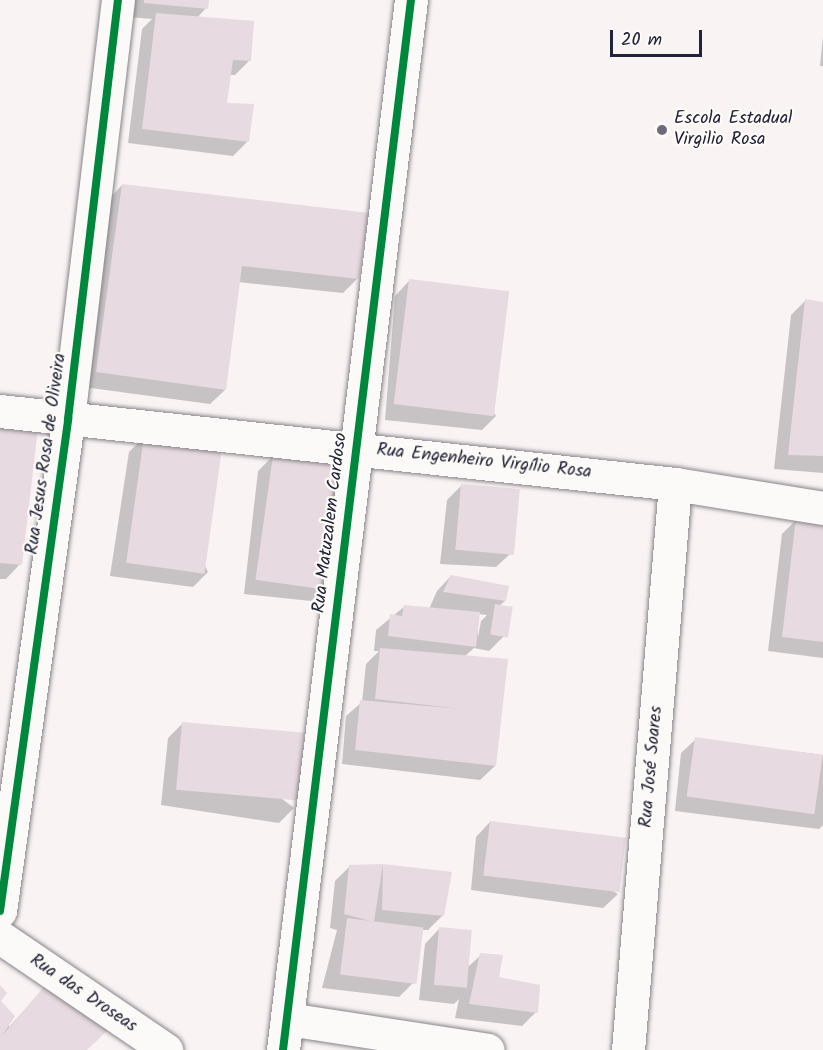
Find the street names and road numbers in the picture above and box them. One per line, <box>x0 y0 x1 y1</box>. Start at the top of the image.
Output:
street label: Rua Jesus Rosa de Oliveira <box>22 352 72 556</box>
street label: Rua Matuzalem Cardoso <box>309 432 353 614</box>
street label: Rua Engenheiro Virgílio Rosa <box>375 440 593 484</box>
street label: Rua José Soares <box>636 705 668 829</box>
street label: Rua das Droseas <box>25 950 141 1038</box>

